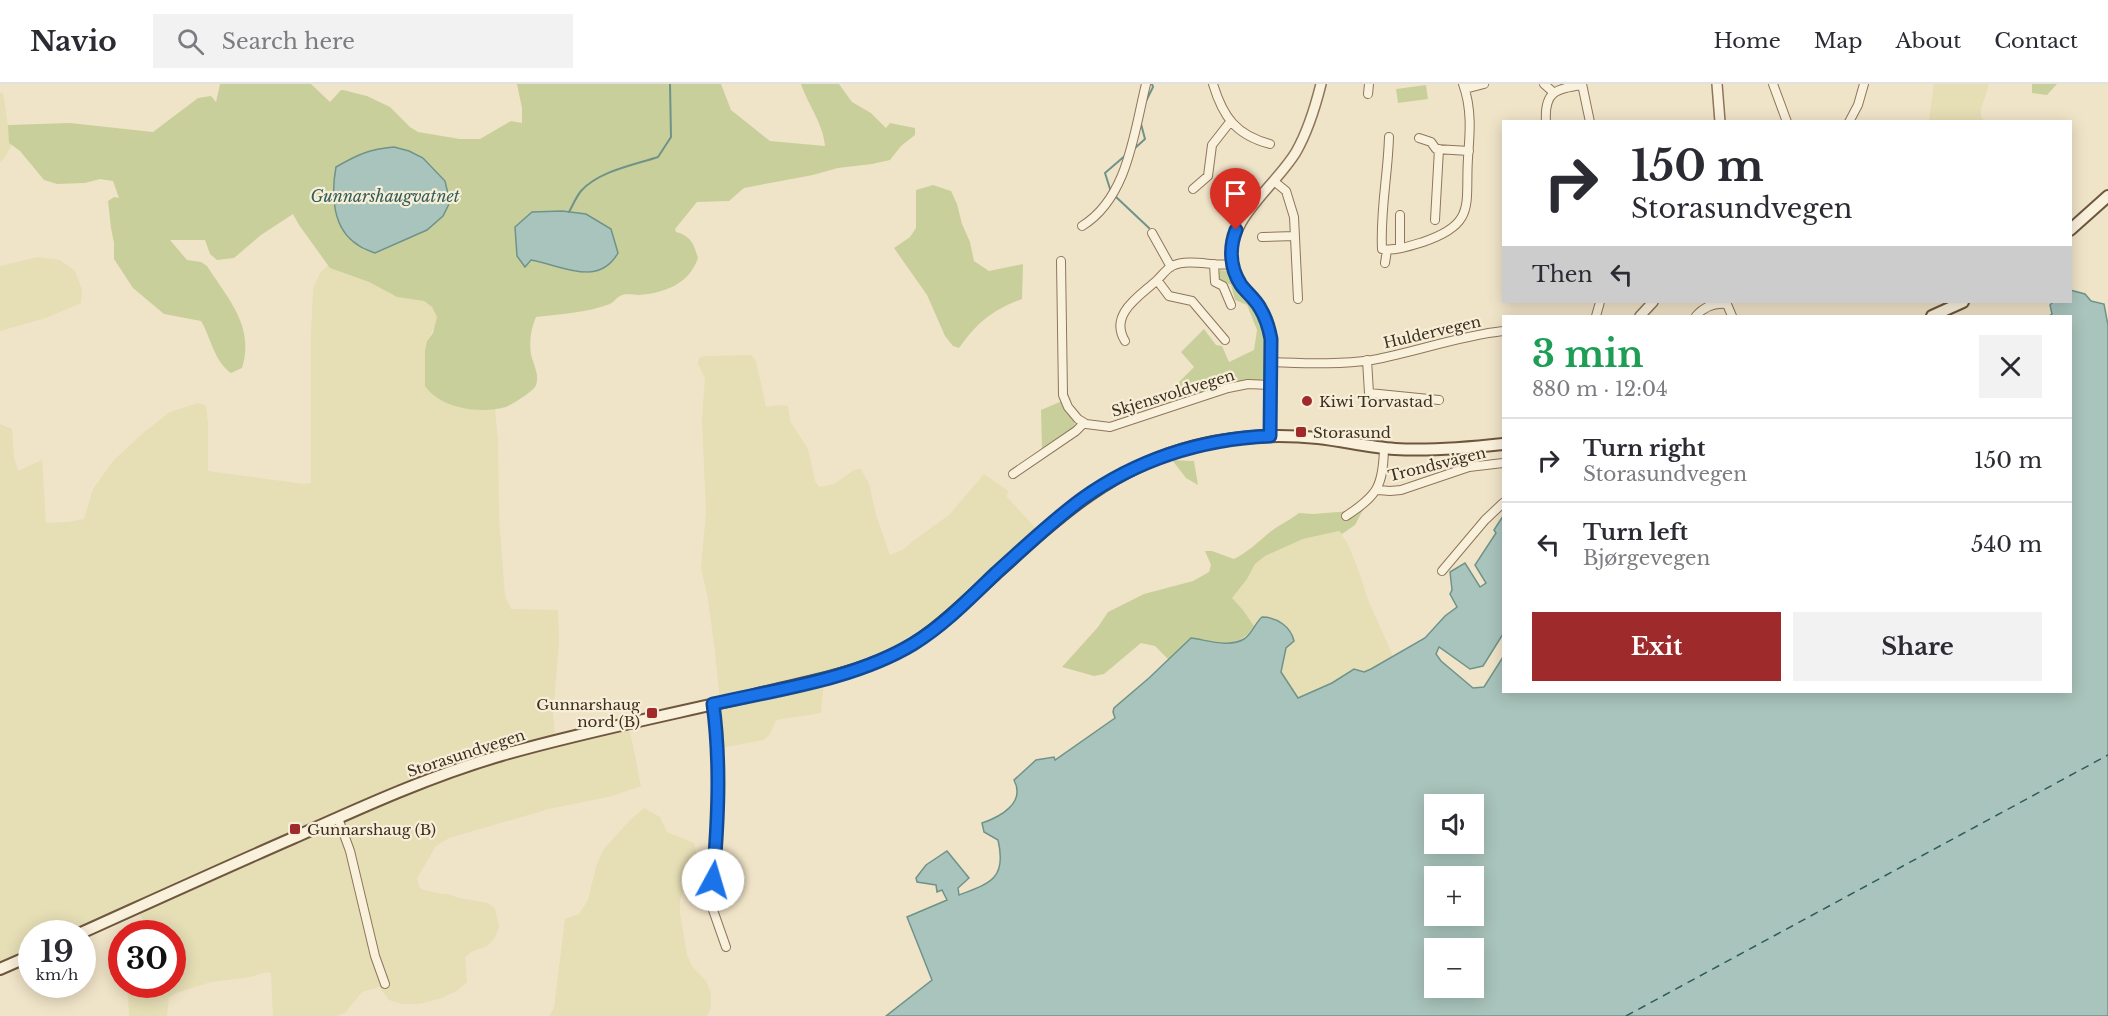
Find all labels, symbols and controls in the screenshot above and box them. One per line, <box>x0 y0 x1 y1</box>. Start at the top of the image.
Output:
search box <box>153 14 573 68</box>
text: Navio <box>30 24 117 59</box>
icon: search <box>174 25 207 58</box>
text: Search here <box>222 28 355 55</box>
text: Home <box>1714 28 1781 54</box>
text: Map <box>1814 28 1862 54</box>
text: About <box>1895 28 1961 54</box>
text: Contact <box>1994 28 2078 54</box>
text: 150 m <box>1631 140 1764 192</box>
icon: right <box>1532 144 1610 222</box>
pin <box>1210 168 1261 230</box>
icon: arrive <box>1219 177 1252 210</box>
water label: Gunnarshaugvatnet <box>310 186 460 206</box>
text: Storasundvegen <box>1631 192 1852 225</box>
icon: left <box>1605 258 1638 291</box>
text: Then <box>1532 261 1593 288</box>
street label: Huldervegen <box>1381 312 1483 352</box>
text: 3 min <box>1532 332 1644 377</box>
button: close <box>1979 335 2042 398</box>
street label: Skjensvoldvegen <box>1109 365 1237 421</box>
text: 880 m · 12:04 <box>1532 377 1668 401</box>
place label: Kiwi Torvastad <box>1319 392 1433 411</box>
marker: Kiwi Torvastad <box>1300 394 1314 408</box>
place label: Storasund <box>1313 423 1391 442</box>
marker: Storasund <box>1294 425 1308 439</box>
text: Turn right <box>1583 435 1705 462</box>
street label: Trondsvågen <box>1386 443 1488 485</box>
icon: right <box>1532 444 1565 477</box>
text: 150 m <box>1974 447 2042 474</box>
text: Storasundvegen <box>1583 462 1747 486</box>
text: Turn left <box>1583 519 1688 546</box>
icon: left <box>1532 528 1565 561</box>
text: 540 m <box>1971 531 2042 558</box>
text: Bjørgevegen <box>1583 546 1710 570</box>
button: Exit <box>1532 612 1781 681</box>
button: Share <box>1793 612 2042 681</box>
place label: Gunnarshaug nord (B) <box>536 695 641 731</box>
marker: Gunnarshaug nord (B) <box>645 706 659 720</box>
street label: Storasundvegen <box>405 725 527 781</box>
map controls <box>1424 794 1484 998</box>
button: sound <box>1424 794 1484 854</box>
place label: Gunnarshaug (B) <box>307 820 436 839</box>
marker: Gunnarshaug (B) <box>288 822 302 836</box>
position arrow <box>681 848 745 912</box>
button: + <box>1424 866 1484 926</box>
speed limit sign: 30 <box>108 920 186 998</box>
text: 19 <box>40 933 74 970</box>
button: − <box>1424 938 1484 998</box>
text: km/h <box>36 965 78 984</box>

